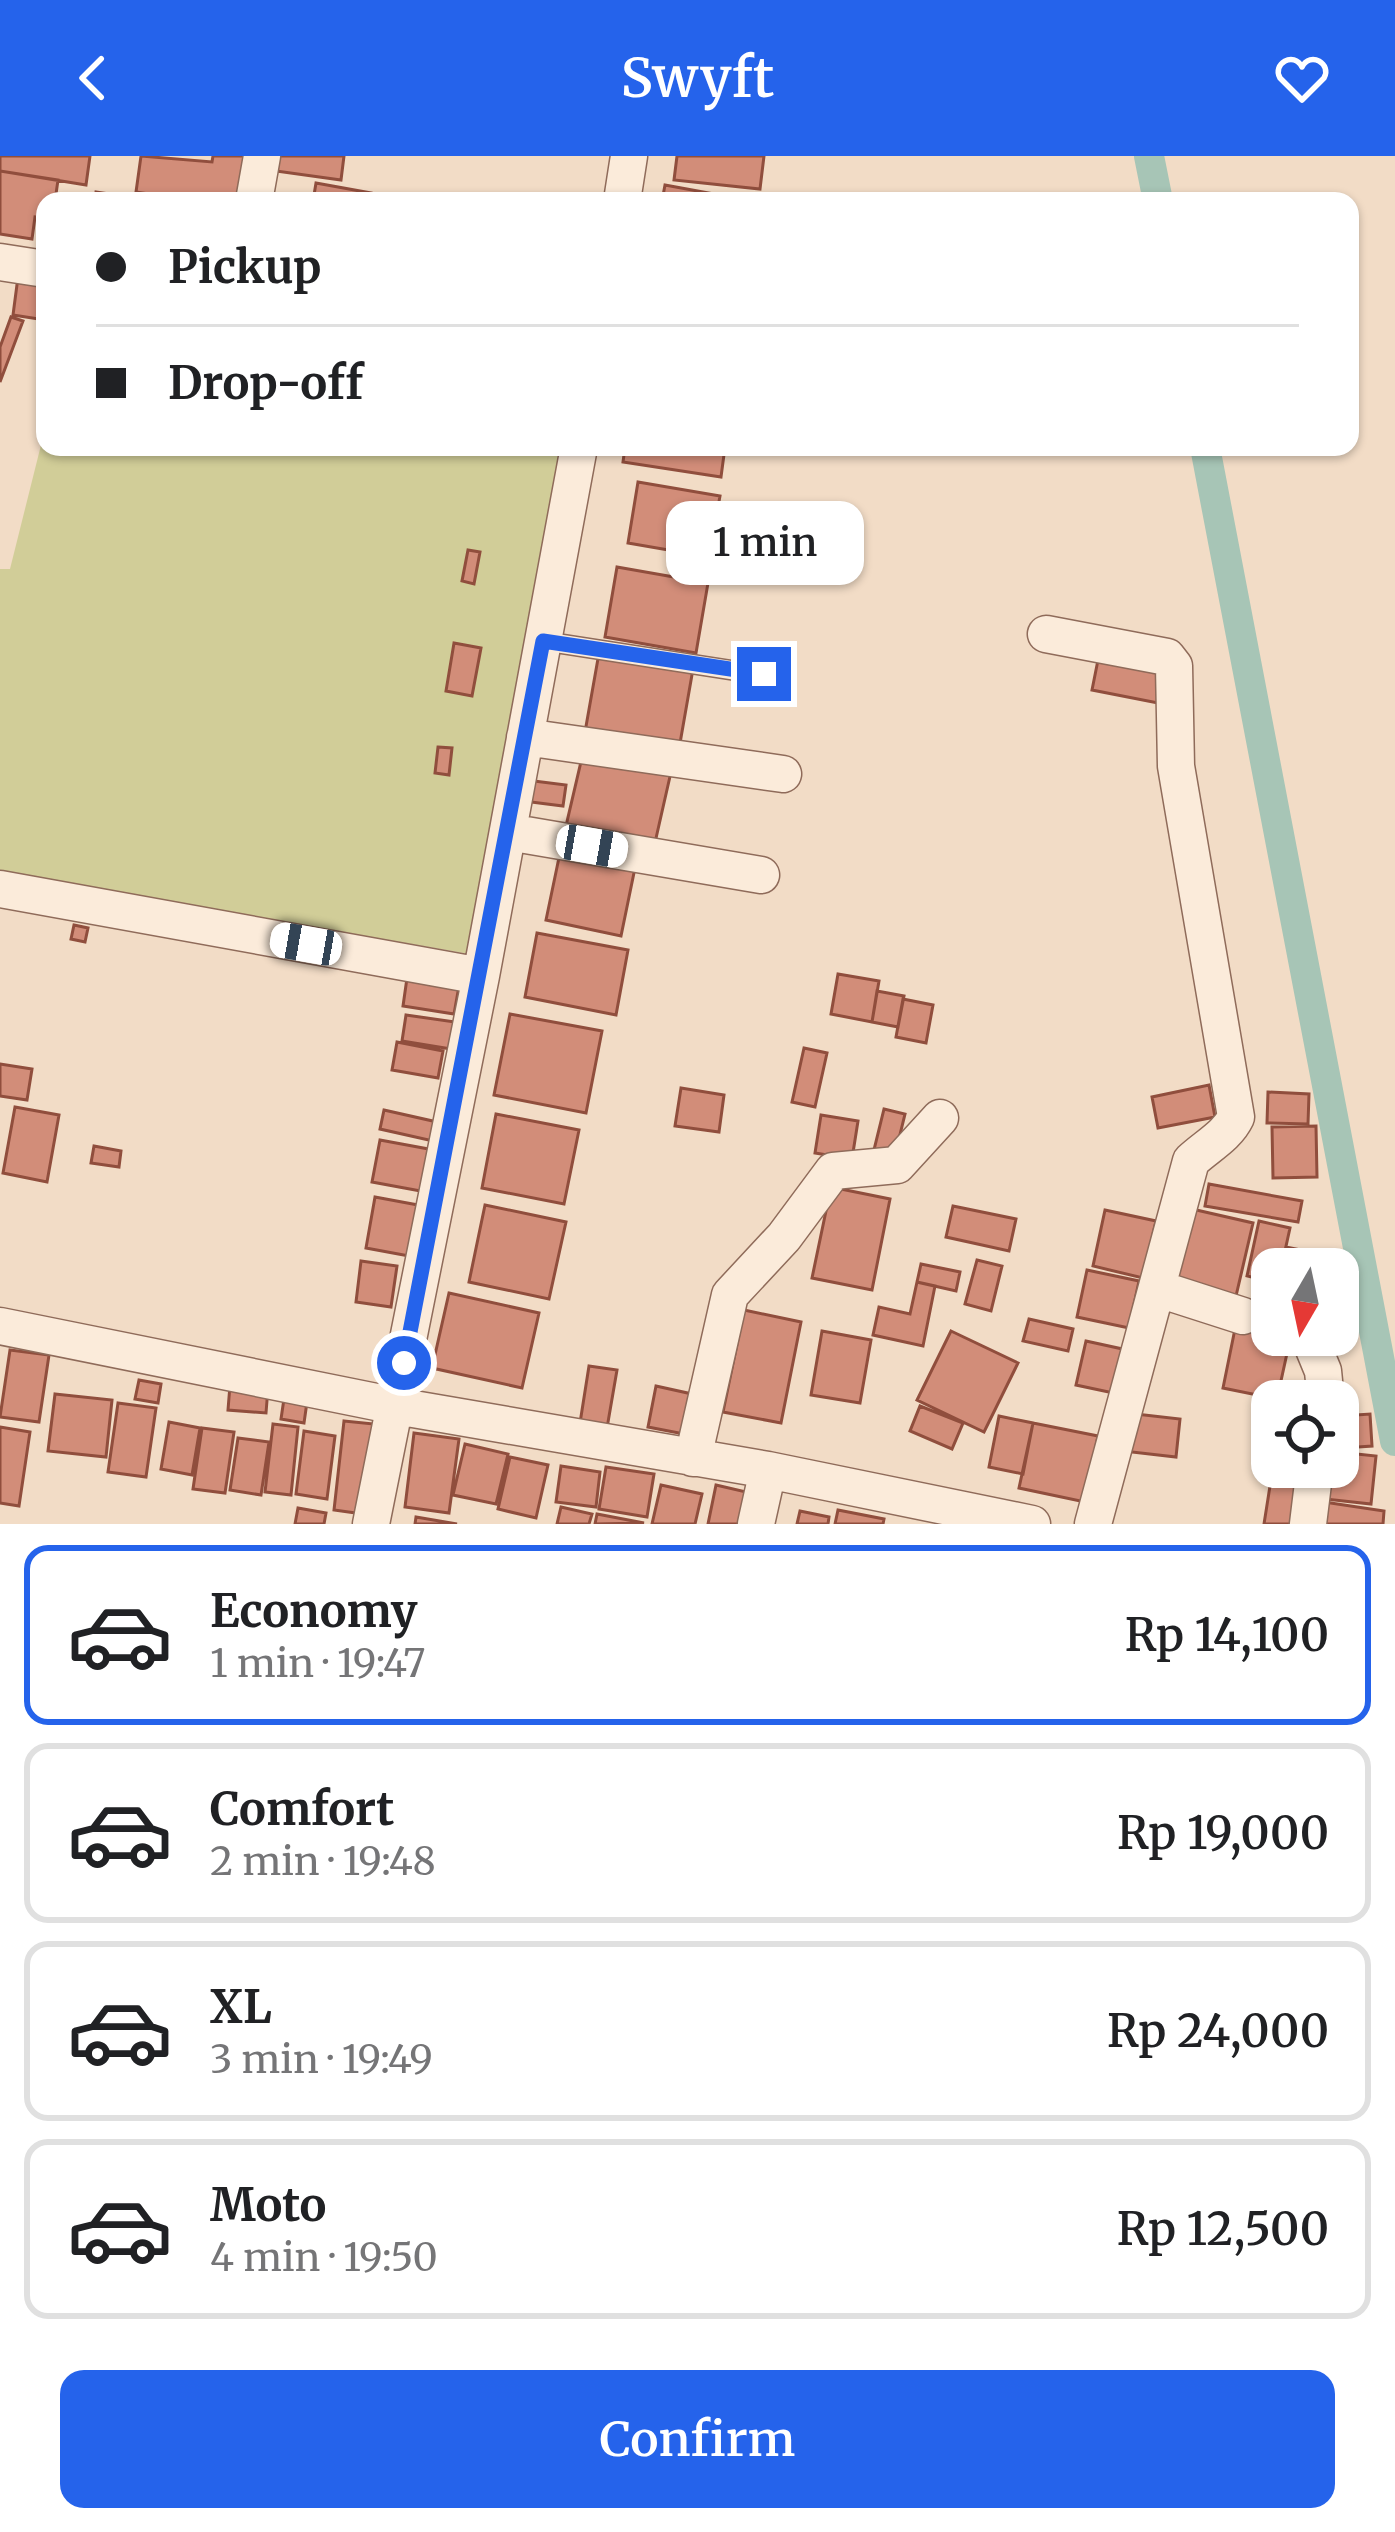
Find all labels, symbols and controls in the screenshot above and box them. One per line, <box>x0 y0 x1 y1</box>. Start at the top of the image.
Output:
text: Swyft <box>621 44 774 112</box>
icon: back <box>60 45 126 111</box>
icon: heart <box>1269 45 1335 111</box>
text: Pickup <box>168 239 322 295</box>
text: Drop-off <box>168 355 363 411</box>
callout: 1 min <box>665 500 863 584</box>
text: 1 min <box>713 518 817 567</box>
route end <box>737 647 791 701</box>
car <box>553 822 631 870</box>
car <box>267 920 345 968</box>
north arrow <box>1251 1248 1359 1356</box>
map controls <box>1251 1248 1359 1488</box>
route start <box>377 1336 431 1390</box>
button: locate <box>1251 1380 1359 1488</box>
icon: car <box>66 1581 174 1689</box>
text: Economy <box>210 1583 418 1639</box>
text: Rp 14,100 <box>1125 1607 1329 1663</box>
text: 1 min · 19:47 <box>210 1639 425 1688</box>
icon: car <box>66 1779 174 1887</box>
text: Comfort <box>210 1781 394 1837</box>
text: Rp 19,000 <box>1117 1805 1329 1861</box>
text: 2 min · 19:48 <box>210 1837 436 1886</box>
icon: car <box>66 1977 174 2085</box>
text: XL <box>210 1979 272 2035</box>
text: Rp 24,000 <box>1107 2003 1329 2059</box>
text: 3 min · 19:49 <box>210 2035 433 2084</box>
icon: car <box>66 2175 174 2283</box>
text: Moto <box>210 2177 326 2233</box>
text: Rp 12,500 <box>1117 2201 1329 2257</box>
text: 4 min · 19:50 <box>210 2233 438 2282</box>
button: Confirm <box>60 2370 1335 2508</box>

